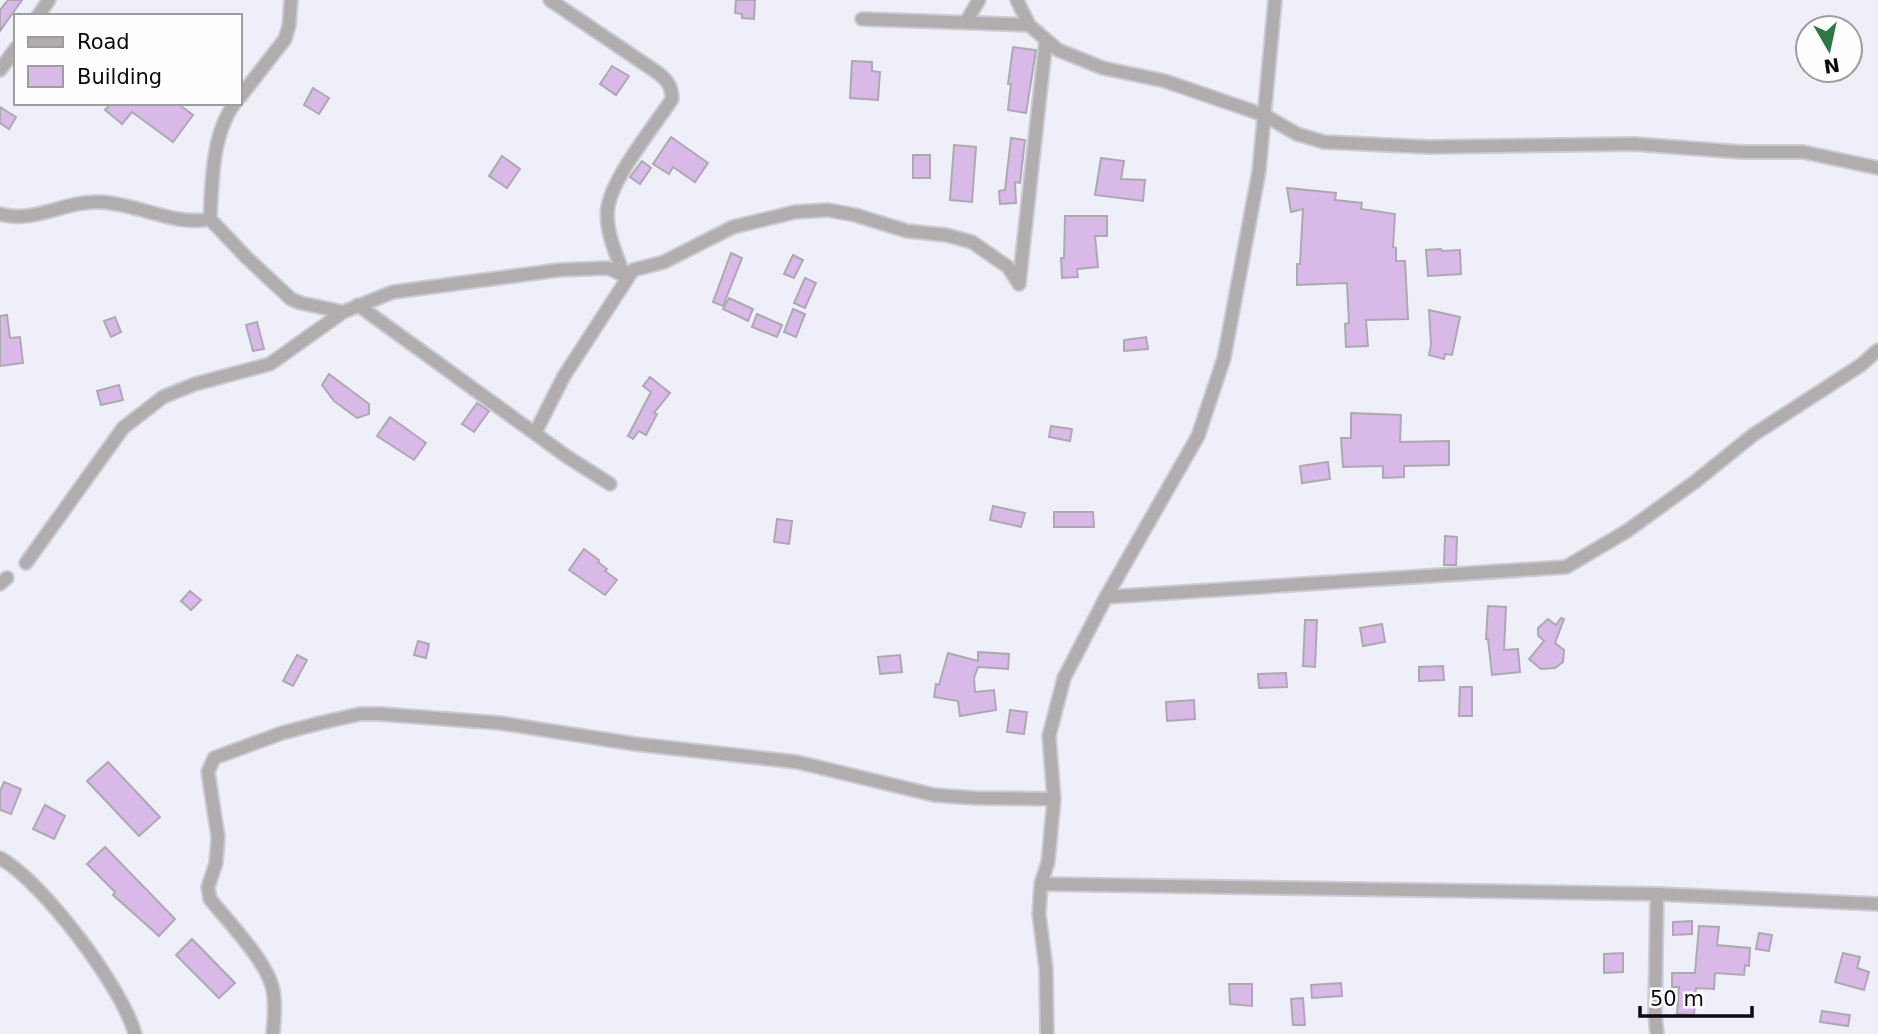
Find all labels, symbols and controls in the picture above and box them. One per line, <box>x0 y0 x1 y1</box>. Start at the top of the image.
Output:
legend <box>14 14 242 105</box>
north arrow <box>1794 14 1864 84</box>
text: Road <box>77 30 130 54</box>
text: N <box>1822 54 1841 78</box>
text: Building <box>77 65 162 89</box>
scale bar <box>1640 974 1752 1018</box>
text: 50 m <box>1650 987 1704 1011</box>

